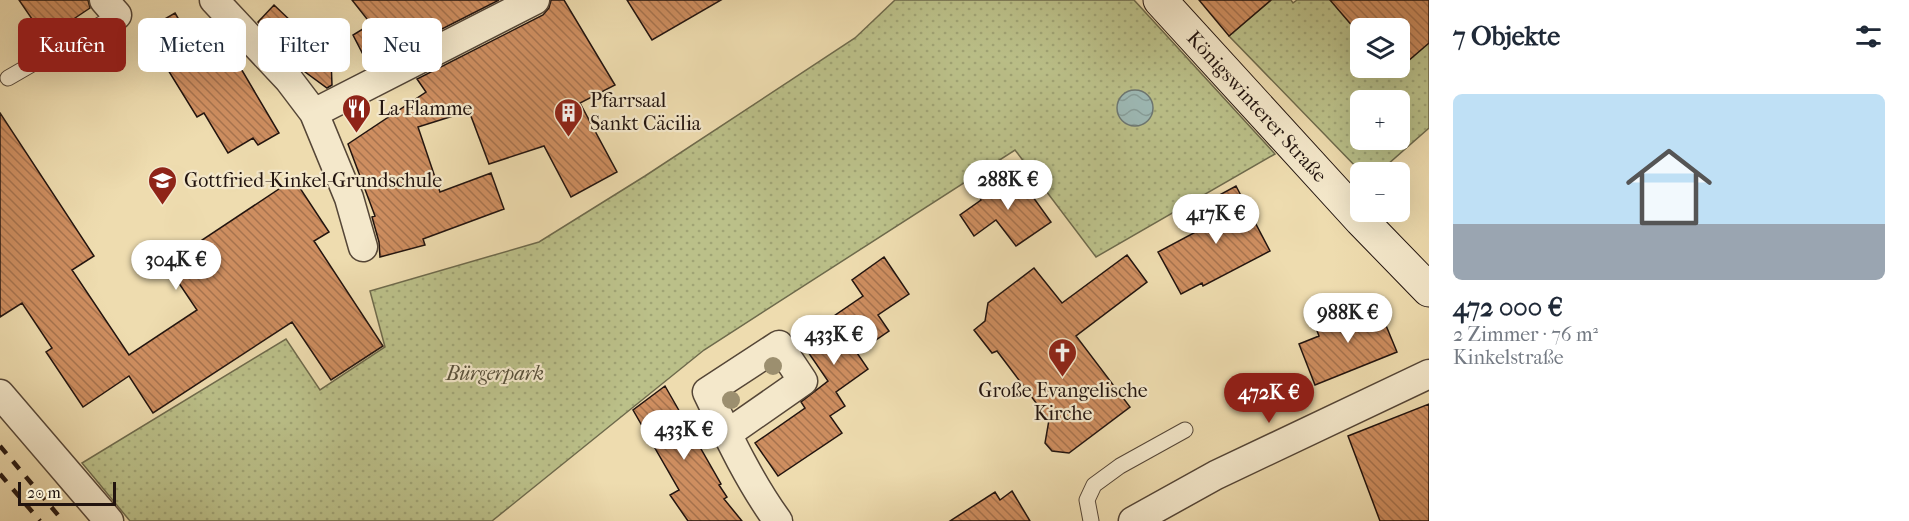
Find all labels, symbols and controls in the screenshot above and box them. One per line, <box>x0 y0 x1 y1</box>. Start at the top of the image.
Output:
chip: Kaufen <box>18 18 126 72</box>
chip: Mieten <box>138 18 246 72</box>
chip: Filter <box>258 18 350 72</box>
chip: Neu <box>362 18 442 72</box>
map controls <box>1350 18 1410 222</box>
button: layers <box>1350 18 1410 78</box>
icon: filters <box>1852 20 1885 53</box>
text: 7 Objekte <box>1453 21 1560 52</box>
street label: Königswinterer Straße <box>1182 26 1332 187</box>
place label: Pfarrsaal Sankt Cäcilia <box>590 89 702 135</box>
button: + <box>1350 90 1410 150</box>
restaurant icon: La Flamme <box>341 92 373 134</box>
building icon: Pfarrsaal Sankt Cäcilia <box>553 96 585 138</box>
place label: La Flamme <box>378 97 473 120</box>
icon: home <box>1615 133 1723 241</box>
pin: 288K € <box>959 160 1057 211</box>
button: − <box>1350 162 1410 222</box>
school or university icon: Gottfried-Kinkel-Grundschule <box>147 164 179 206</box>
text: 288K € <box>977 168 1039 191</box>
place label: Gottfried-Kinkel-Grundschule <box>184 169 442 192</box>
pin: 417K € <box>1167 194 1265 245</box>
text: 417K € <box>1186 202 1246 225</box>
pin: 304K € <box>127 240 225 291</box>
text: 304K € <box>145 248 207 271</box>
text: 472 000 € <box>1453 292 1563 323</box>
pin: 988K € <box>1299 293 1397 344</box>
text: 988K € <box>1317 301 1379 324</box>
pin: 433K € <box>785 315 883 366</box>
text: 433K € <box>805 323 863 346</box>
text: 2 Zimmer · 76 m² <box>1453 323 1598 346</box>
church icon: Große Evangelische Kirche <box>1047 336 1079 378</box>
text: Kinkelstraße <box>1453 346 1564 369</box>
park label: Bürgerpark <box>445 362 544 385</box>
pin: 472K € <box>1220 373 1318 424</box>
place label: Große Evangelische Kirche <box>978 379 1148 425</box>
text: 472K € <box>1238 381 1300 404</box>
pin: 433K € <box>635 410 733 461</box>
text: 433K € <box>655 418 713 441</box>
scale bar <box>18 479 116 506</box>
text: 20 m <box>27 483 61 502</box>

